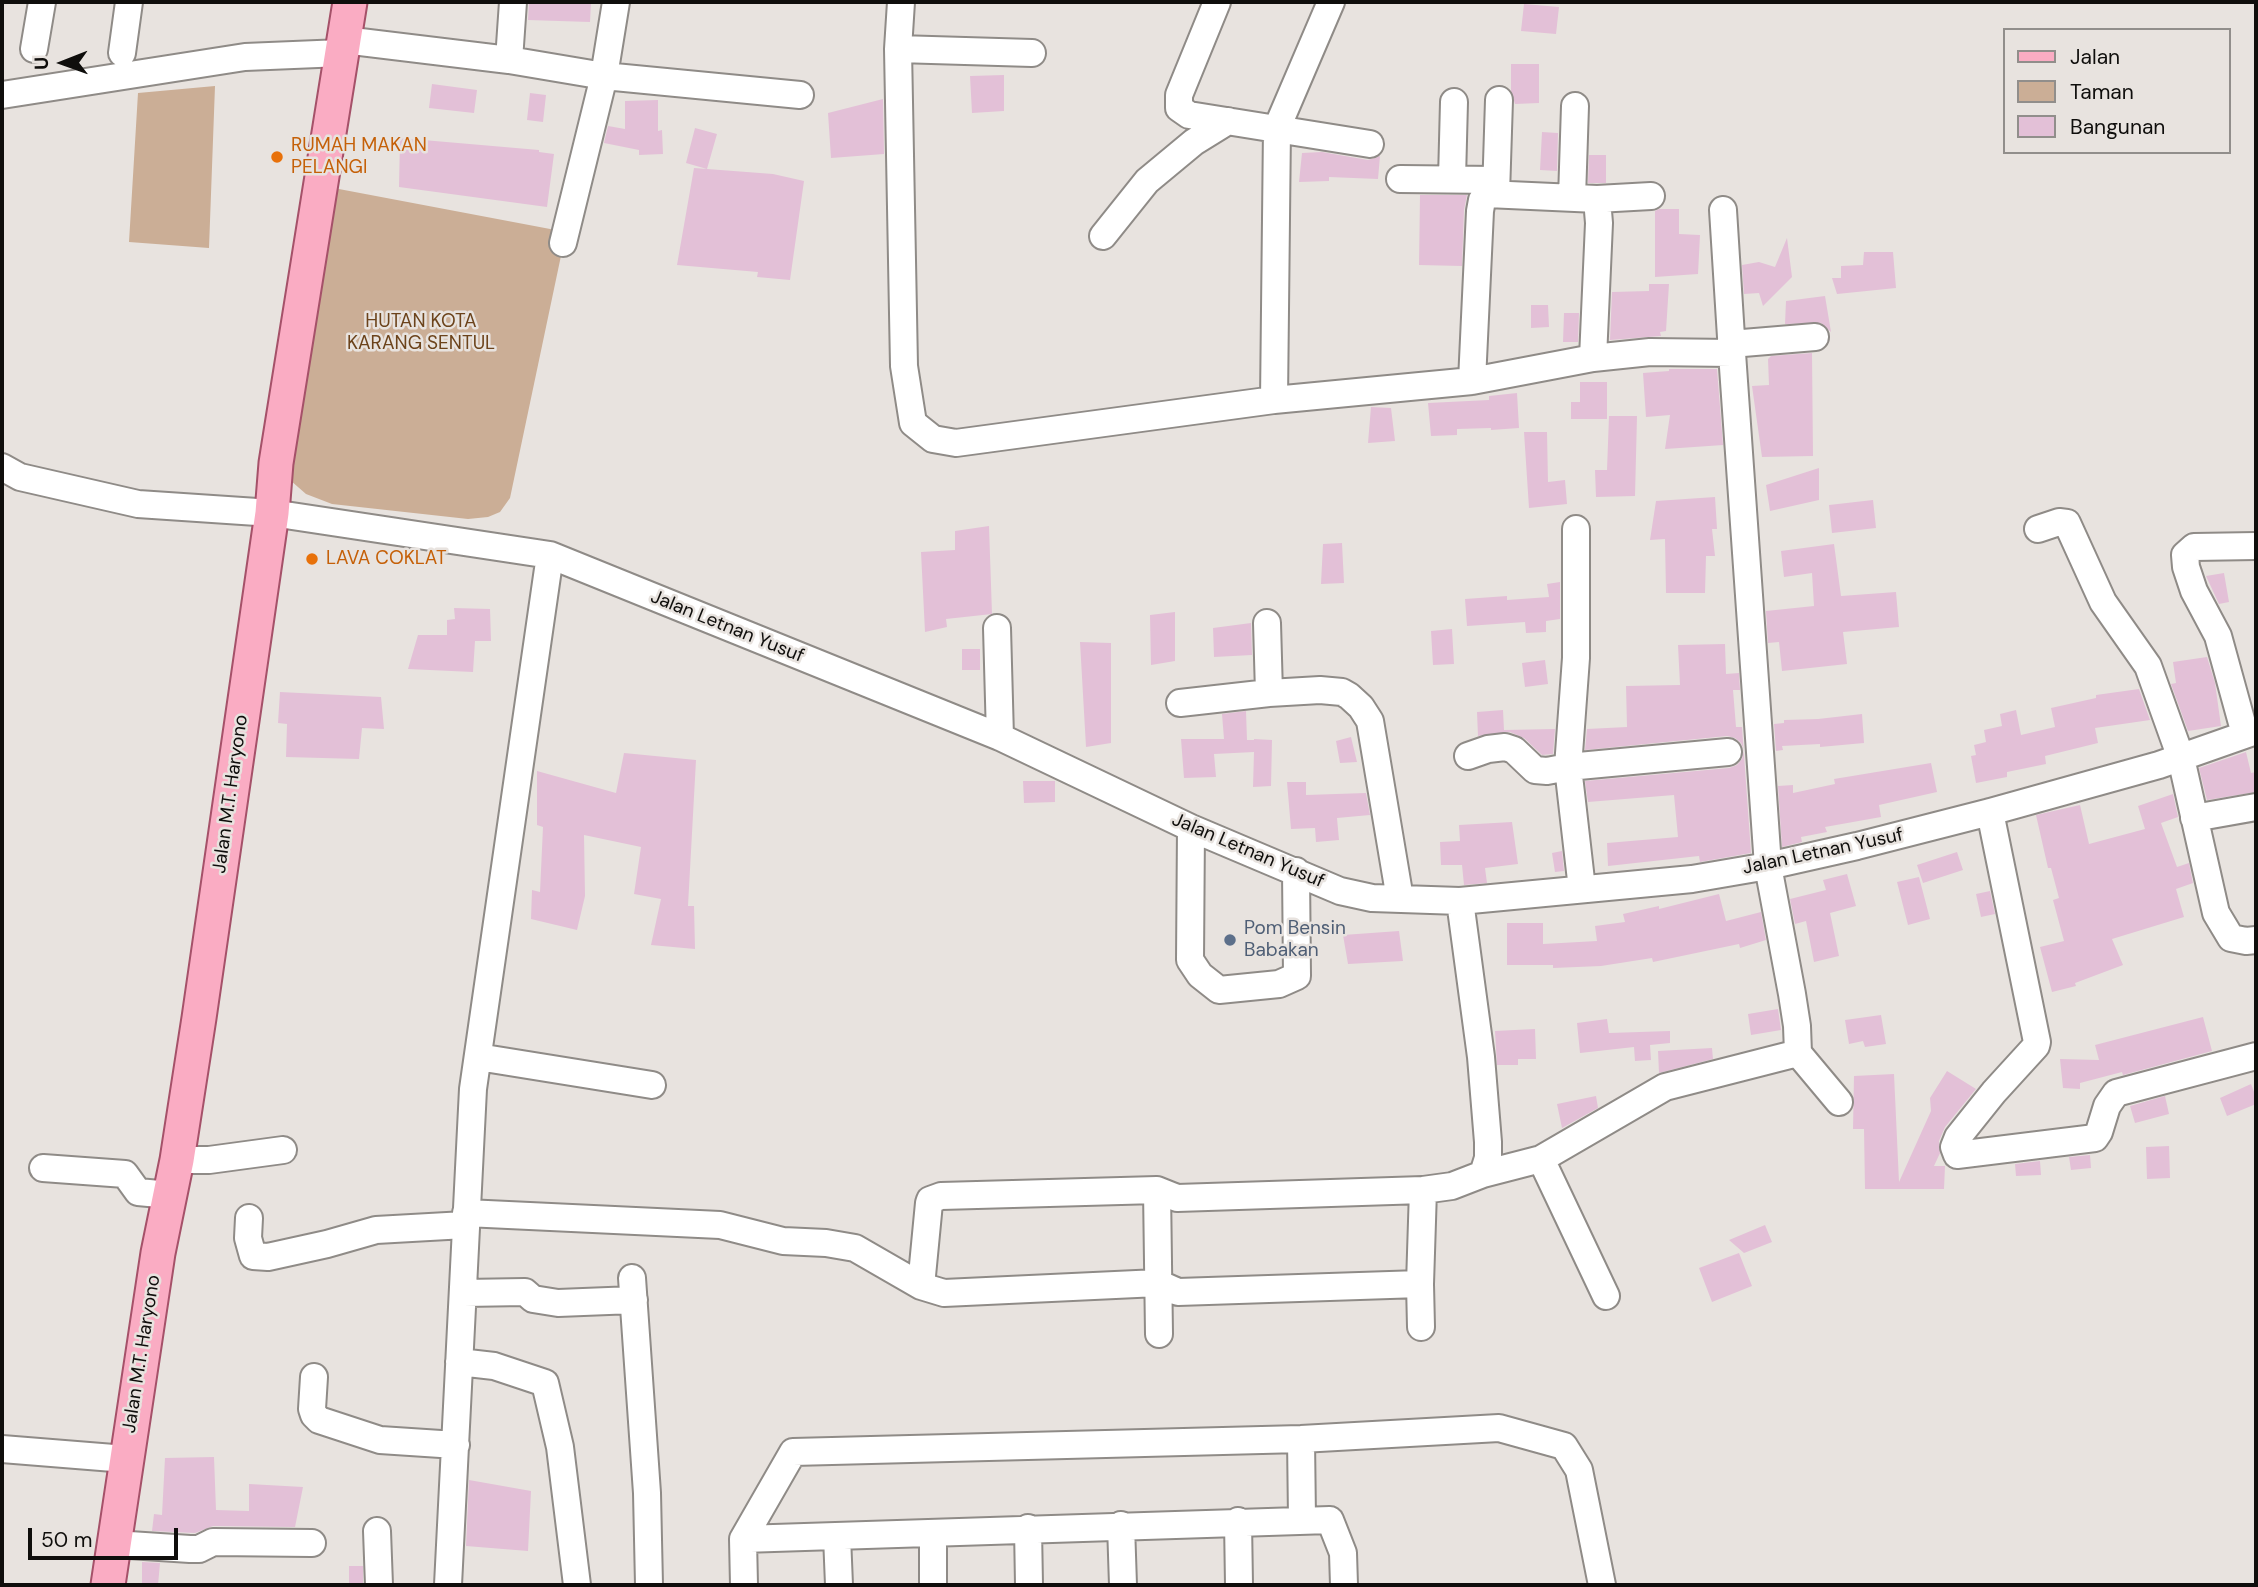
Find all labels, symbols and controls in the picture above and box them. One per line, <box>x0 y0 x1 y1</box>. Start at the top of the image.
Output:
north arrow <box>28 28 98 98</box>
legend <box>2002 28 2230 154</box>
text: Jalan <box>2070 43 2120 71</box>
text: U <box>29 57 54 70</box>
text: Taman <box>2070 78 2134 106</box>
text: Bangunan <box>2070 113 2165 141</box>
place label: RUMAH MAKAN PELANGI <box>291 135 427 179</box>
marker: RUMAH MAKAN PELANGI <box>269 149 285 165</box>
park label: HUTAN KOTA KARANG SENTUL <box>347 311 495 355</box>
place label: LAVA COKLAT <box>326 548 447 570</box>
marker: LAVA COKLAT <box>304 551 320 567</box>
street label: Jalan Letnan Yusuf <box>647 586 807 668</box>
street label: Jalan M.T. Haryono <box>209 713 253 875</box>
street label: Jalan Letnan Yusuf <box>1168 809 1328 893</box>
street label: Jalan Letnan Yusuf <box>1741 824 1905 880</box>
place label: Pom Bensin Babakan <box>1244 918 1346 962</box>
marker: Pom Bensin Babakan <box>1222 932 1238 948</box>
street label: Jalan M.T. Haryono <box>118 1273 166 1435</box>
scale bar <box>32 1514 182 1558</box>
text: 50 m <box>41 1526 92 1554</box>

